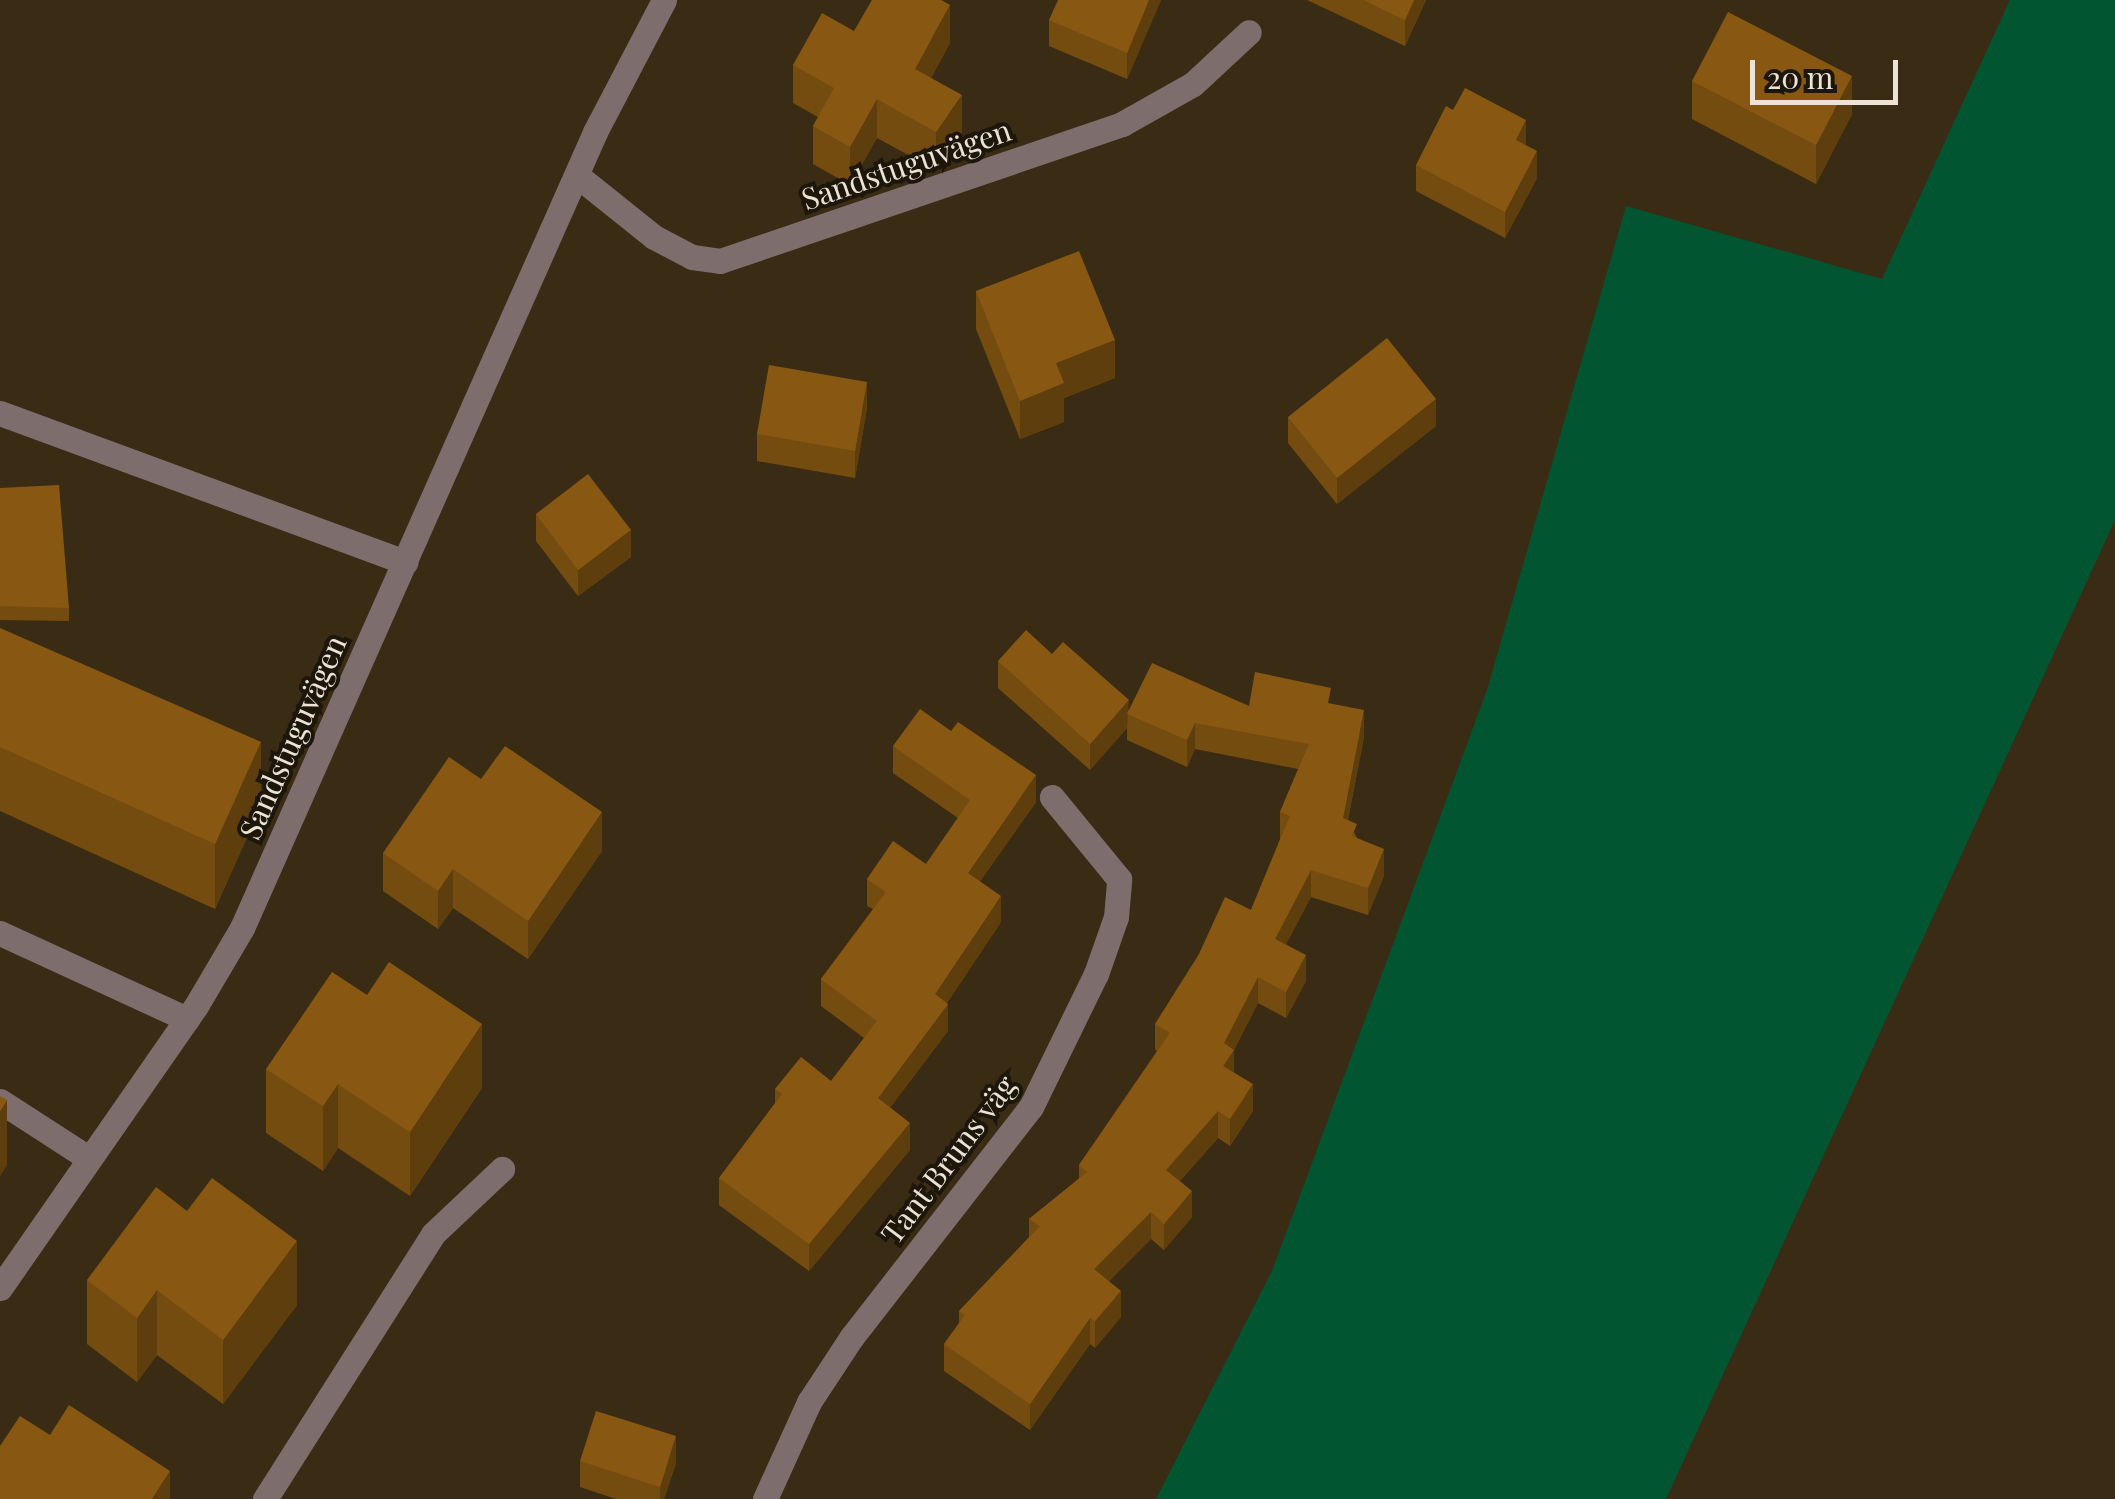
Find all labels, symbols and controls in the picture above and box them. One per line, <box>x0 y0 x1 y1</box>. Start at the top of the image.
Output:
scale bar <box>1755 40 1902 102</box>
text: 20 m <box>1767 57 1833 97</box>
street label: Sandstuguvägen <box>796 111 1016 217</box>
street label: Sandstuguvägen <box>231 630 353 844</box>
street label: Tant Bruns väg <box>873 1067 1023 1251</box>

